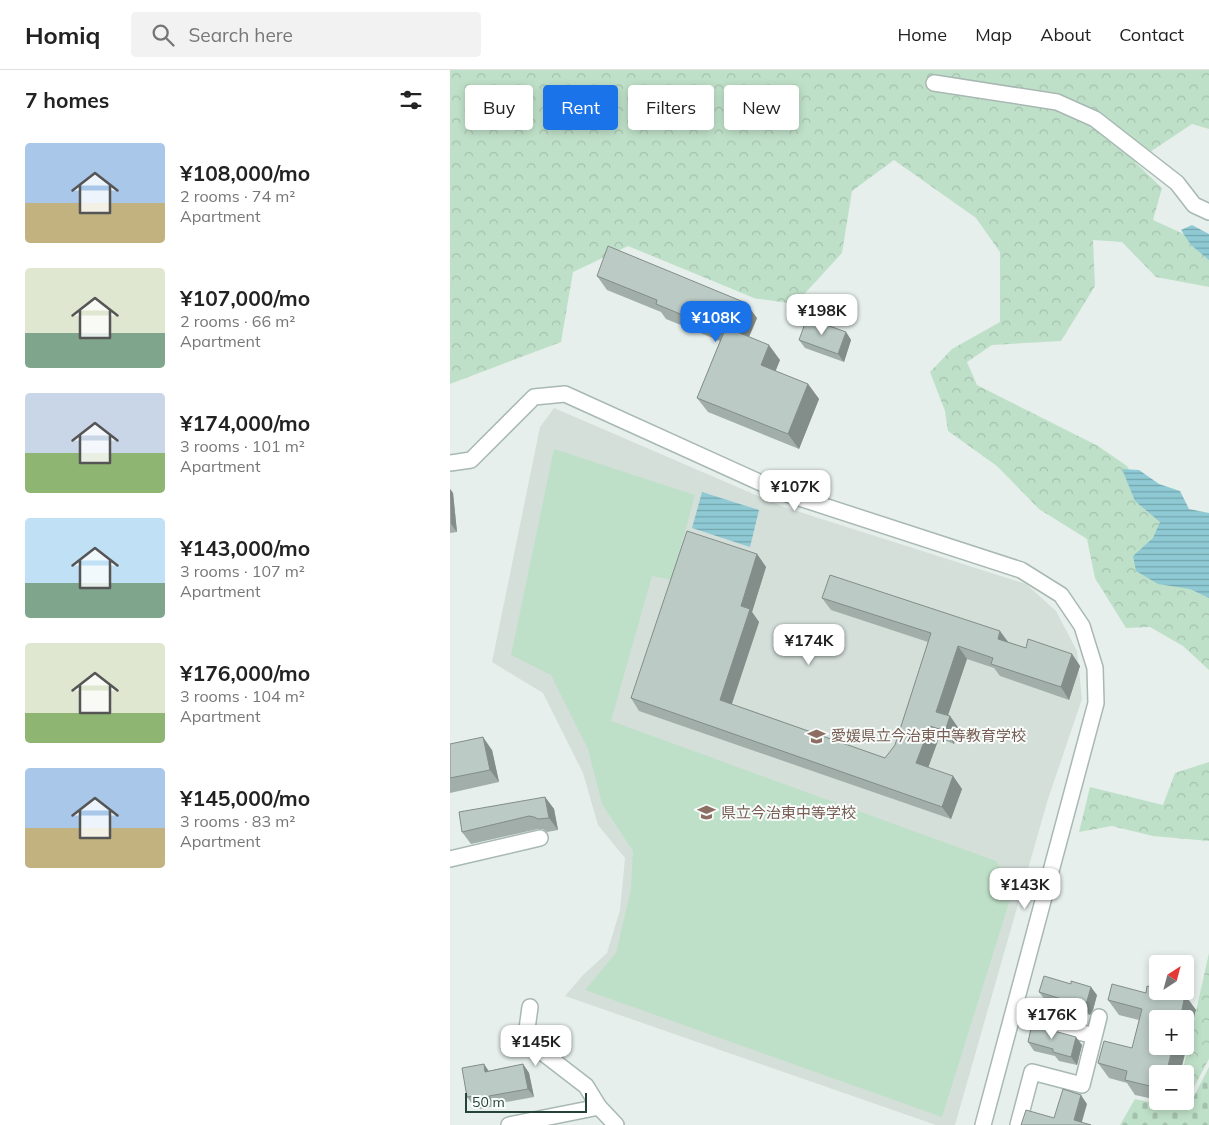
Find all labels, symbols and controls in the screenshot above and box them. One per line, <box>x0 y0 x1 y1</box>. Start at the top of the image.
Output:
search box <box>131 12 481 57</box>
text: Homiq <box>25 20 101 50</box>
icon: search <box>149 21 177 49</box>
text: Search here <box>189 23 293 47</box>
text: Home <box>897 23 947 46</box>
text: Map <box>975 23 1012 46</box>
text: About <box>1040 23 1091 46</box>
text: Contact <box>1119 23 1184 46</box>
chip: Buy <box>465 85 533 130</box>
chip: Rent <box>543 85 618 130</box>
chip: Filters <box>628 85 714 130</box>
chip: New <box>724 85 799 130</box>
icon: filters <box>397 86 425 114</box>
text: 7 homes <box>25 87 109 113</box>
text: ¥108,000/mo <box>180 160 310 186</box>
icon: home <box>65 163 125 223</box>
text: 2 rooms · 74 m² <box>180 186 295 206</box>
text: Apartment <box>180 206 261 226</box>
text: ¥107,000/mo <box>180 285 310 311</box>
icon: home <box>65 288 125 348</box>
pin: ¥198K <box>787 294 857 336</box>
pin: ¥108K <box>681 300 751 343</box>
text: ¥198K <box>797 300 847 320</box>
text: ¥108K <box>691 307 741 327</box>
text: 2 rooms · 66 m² <box>180 311 295 331</box>
text: Apartment <box>180 331 261 351</box>
text: ¥174,000/mo <box>180 410 310 436</box>
icon: home <box>65 413 125 473</box>
text: 3 rooms · 101 m² <box>180 436 305 456</box>
text: Apartment <box>180 456 261 476</box>
pin: ¥107K <box>760 470 830 512</box>
text: ¥107K <box>770 476 820 496</box>
text: ¥143,000/mo <box>180 535 310 561</box>
icon: home <box>65 538 125 598</box>
text: 3 rooms · 107 m² <box>180 561 305 581</box>
text: Apartment <box>180 581 261 601</box>
pin: ¥174K <box>774 624 844 666</box>
text: ¥174K <box>784 630 834 650</box>
text: ¥176,000/mo <box>180 660 310 686</box>
icon: home <box>65 663 125 723</box>
text: 3 rooms · 104 m² <box>180 686 305 706</box>
text: Apartment <box>180 706 261 726</box>
school or university icon: 愛媛県立今治東中等教育学校 <box>807 726 827 746</box>
place label: 愛媛県立今治東中等教育学校 <box>831 726 1026 745</box>
text: ¥145,000/mo <box>180 785 310 811</box>
icon: home <box>65 788 125 848</box>
school or university icon: 県立今治東中等学校 <box>697 803 717 823</box>
place label: 県立今治東中等学校 <box>721 803 856 822</box>
text: 3 rooms · 83 m² <box>180 811 295 831</box>
text: Apartment <box>180 831 261 851</box>
pin: ¥143K <box>990 868 1060 910</box>
text: ¥143K <box>1000 874 1050 894</box>
north arrow <box>1149 955 1194 1000</box>
map controls <box>1149 955 1194 1110</box>
pin: ¥176K <box>1017 998 1087 1040</box>
text: ¥176K <box>1027 1004 1077 1024</box>
button: + <box>1149 1010 1194 1055</box>
pin: ¥145K <box>501 1024 571 1067</box>
text: ¥145K <box>511 1031 561 1051</box>
button: − <box>1149 1065 1194 1110</box>
scale bar <box>465 1090 588 1113</box>
text: 50 m <box>472 1093 505 1111</box>

